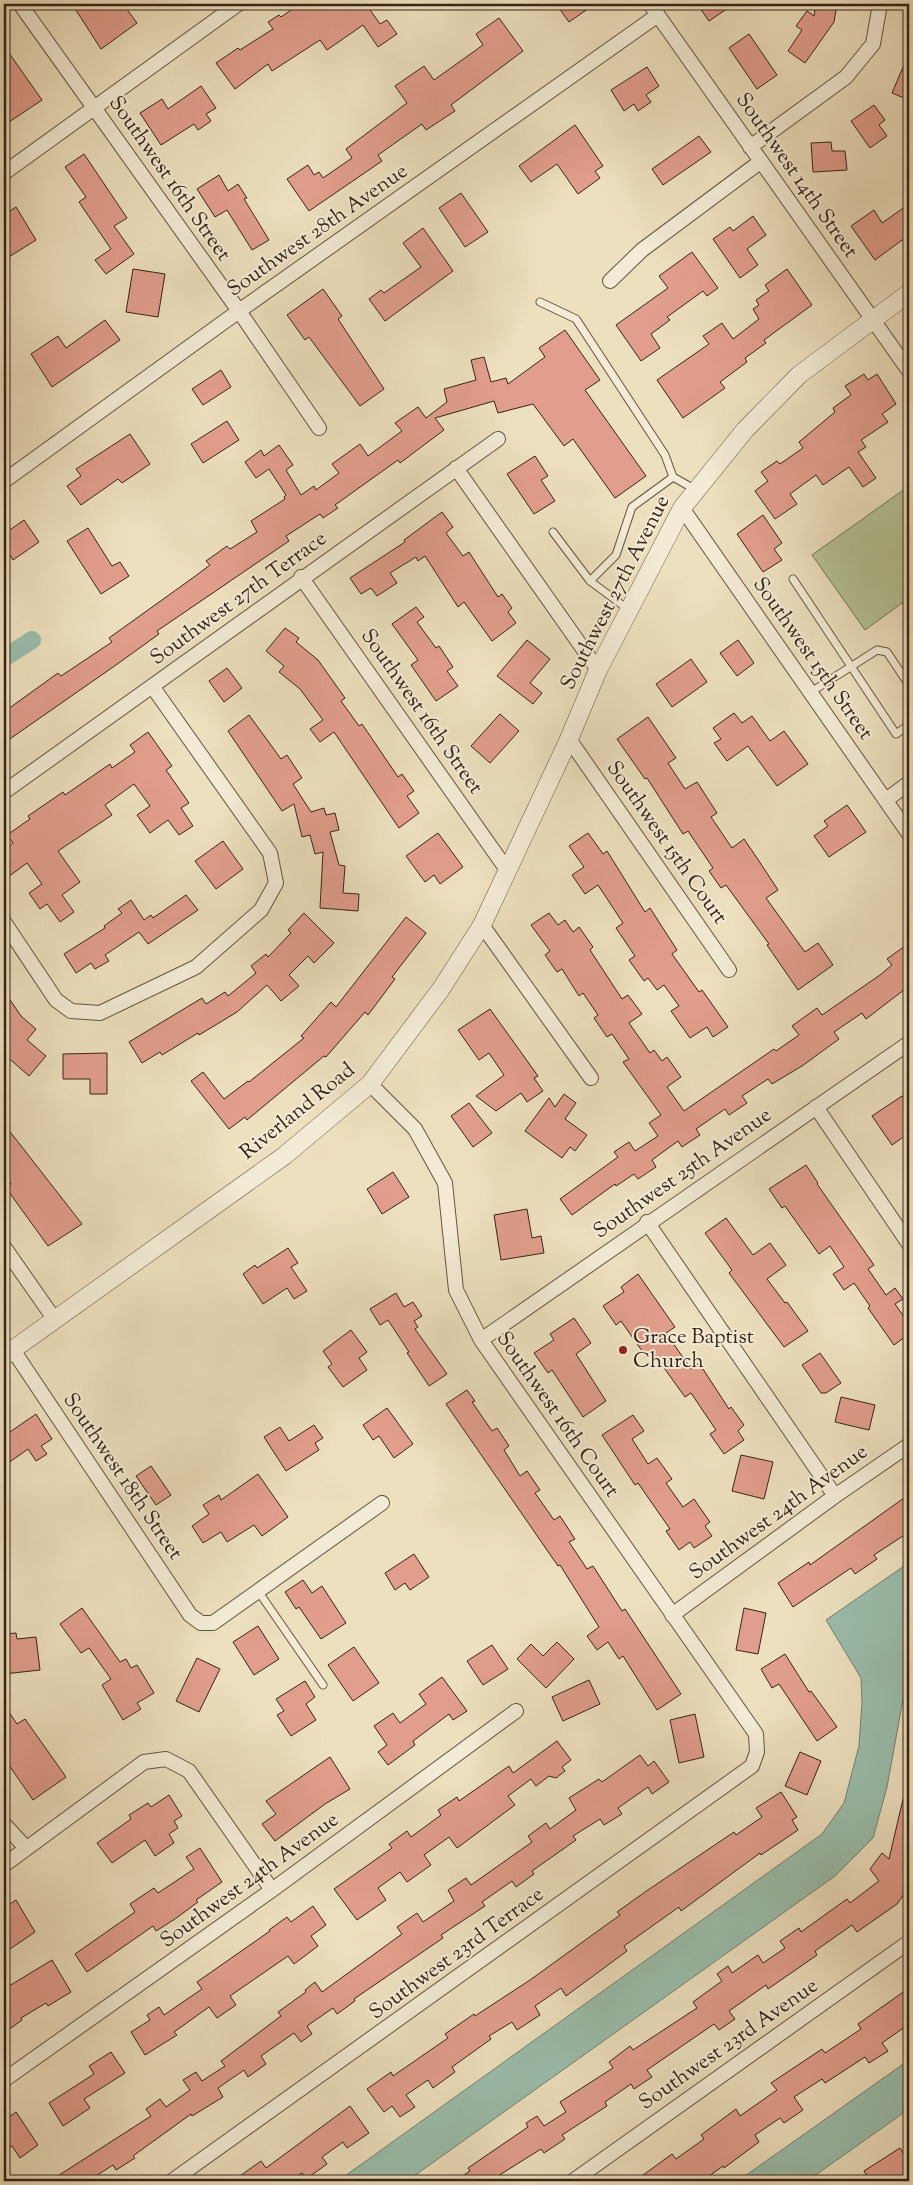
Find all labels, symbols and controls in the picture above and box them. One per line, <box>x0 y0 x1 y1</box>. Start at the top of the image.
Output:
street label: Southwest 14th Street <box>728 87 864 265</box>
street label: Southwest 16th Street <box>101 90 237 268</box>
street label: Southwest 28th Avenue <box>221 157 415 305</box>
street label: Southwest 27th Avenue <box>554 491 678 695</box>
street label: Southwest 27th Terrace <box>145 525 333 673</box>
street label: Southwest 15th Street <box>744 571 880 747</box>
street label: Southwest 16th Street <box>353 623 489 801</box>
street label: Southwest 15th Court <box>598 755 734 931</box>
street label: Riverland Road <box>234 1056 362 1168</box>
street label: Southwest 25th Avenue <box>588 1101 778 1247</box>
place label: Grace Baptist Church <box>633 1323 754 1377</box>
street label: Southwest 16th Court <box>488 1326 626 1504</box>
marker: Grace Baptist Church <box>617 1344 629 1356</box>
street label: Southwest 18th Street <box>55 1387 189 1567</box>
street label: Southwest 24th Avenue <box>683 1438 875 1588</box>
street label: Southwest 24th Avenue <box>154 1806 346 1956</box>
street label: Southwest 23rd Terrace <box>363 1880 551 2028</box>
street label: Southwest 23rd Avenue <box>633 1972 825 2118</box>

